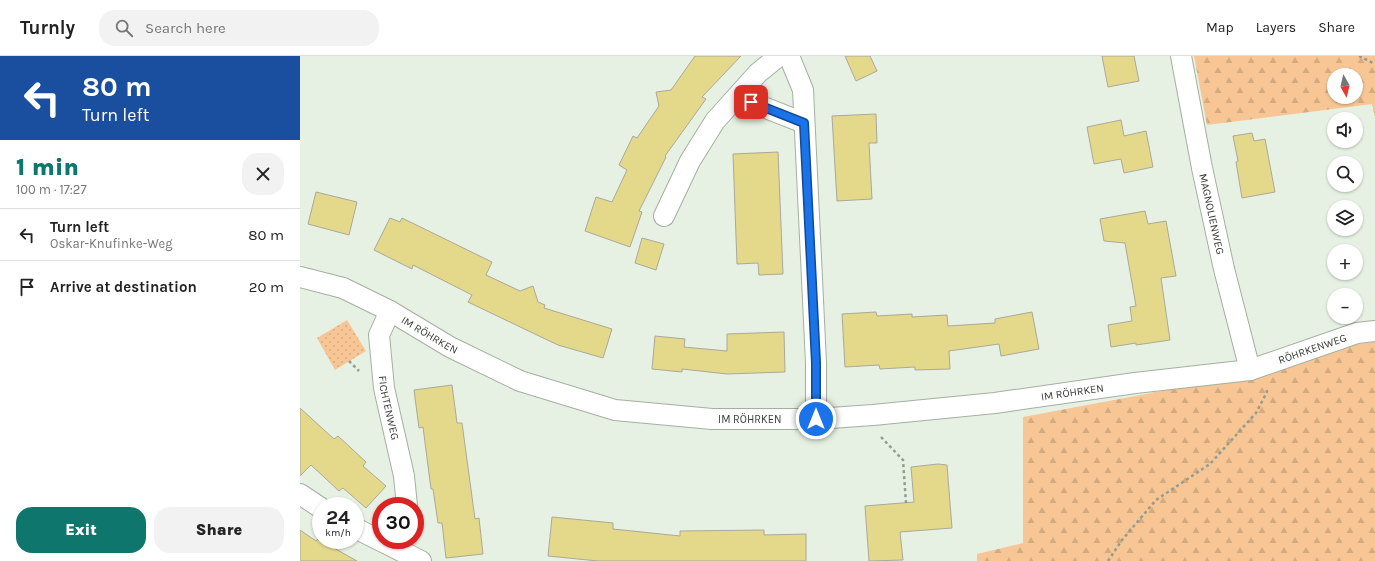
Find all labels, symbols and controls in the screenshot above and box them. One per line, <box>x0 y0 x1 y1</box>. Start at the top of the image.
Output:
search box <box>99 10 379 46</box>
text: Turnly <box>20 17 75 39</box>
icon: search <box>113 17 135 39</box>
text: Search here <box>145 19 226 37</box>
text: Map <box>1206 19 1234 36</box>
text: Layers <box>1256 19 1296 36</box>
text: Share <box>1318 19 1355 36</box>
north arrow <box>1327 68 1363 104</box>
map controls <box>1327 68 1363 324</box>
text: 80 m <box>82 70 151 103</box>
icon: left <box>16 72 68 124</box>
pin <box>734 85 768 119</box>
icon: arrive <box>740 91 762 113</box>
text: Turn left <box>82 104 150 126</box>
button: sound <box>1327 112 1363 148</box>
text: 1 min <box>16 153 79 181</box>
button: close <box>242 153 284 195</box>
button: search <box>1327 156 1363 192</box>
street label: MAGNOLIENWEG <box>1197 172 1227 256</box>
text: 100 m · 17:27 <box>16 182 87 197</box>
button: layers <box>1327 200 1363 236</box>
text: Turn left <box>50 218 109 236</box>
icon: left <box>16 224 38 246</box>
text: 80 m <box>248 226 284 244</box>
text: Oskar-Knufinke-Weg <box>50 236 172 251</box>
button: + <box>1327 244 1363 280</box>
icon: arrive <box>16 276 38 298</box>
text: Arrive at destination <box>50 278 197 296</box>
text: 20 m <box>249 278 284 296</box>
button: − <box>1327 288 1363 324</box>
street label: IM RÖHRKEN <box>399 313 460 356</box>
street label: RÖHRKENWEG <box>1276 331 1348 366</box>
street label: FICHTENWEG <box>376 375 402 441</box>
street label: IM RÖHRKEN <box>1040 381 1105 403</box>
position arrow <box>795 398 837 440</box>
street label: IM RÖHRKEN <box>718 412 781 426</box>
speed limit sign: 30 <box>372 497 424 549</box>
text: 24 <box>326 506 350 529</box>
button: Exit <box>16 507 146 553</box>
button: Share <box>154 507 284 553</box>
text: km/h <box>325 527 351 539</box>

